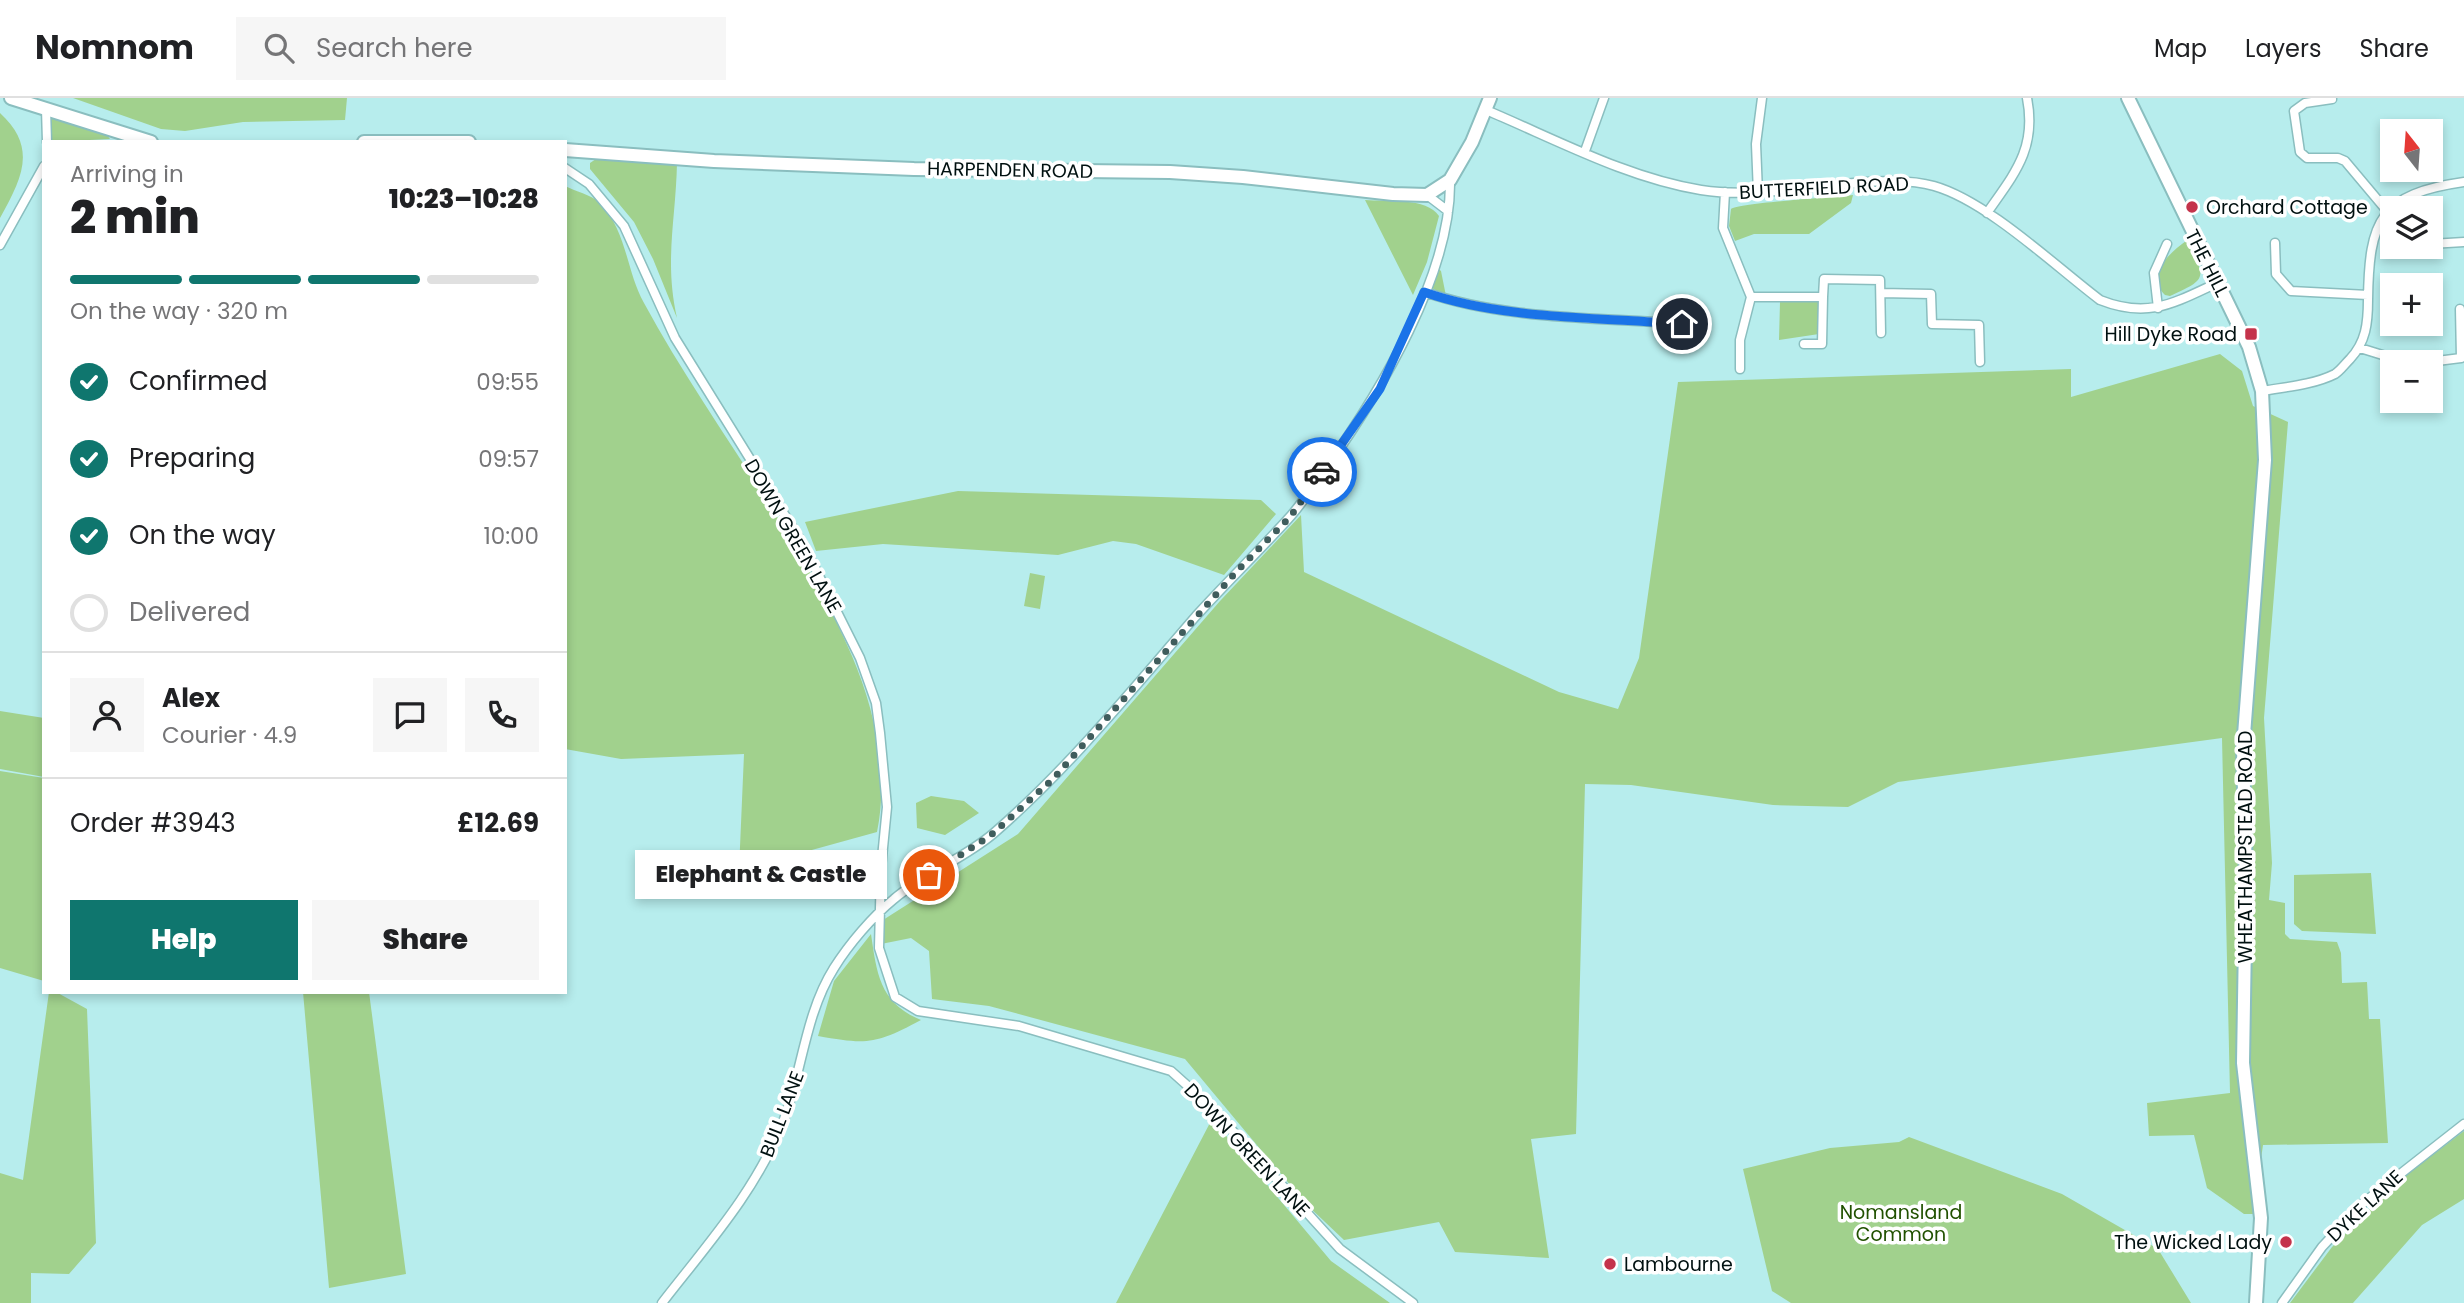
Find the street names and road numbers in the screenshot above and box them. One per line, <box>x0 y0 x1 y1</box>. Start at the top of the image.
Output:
street label: HARPENDEN ROAD <box>927 155 1093 185</box>
street label: BUTTERFIELD ROAD <box>1739 170 1909 206</box>
street label: THE HILL <box>2179 225 2235 301</box>
street label: DOWN GREEN LANE <box>738 454 848 618</box>
street label: WHEATHAMPSTEAD ROAD <box>2232 730 2259 964</box>
street label: BULL LANE <box>753 1067 811 1161</box>
street label: DOWN GREEN LANE <box>1178 1077 1316 1223</box>
street label: DYKE LANE <box>2321 1164 2409 1248</box>

